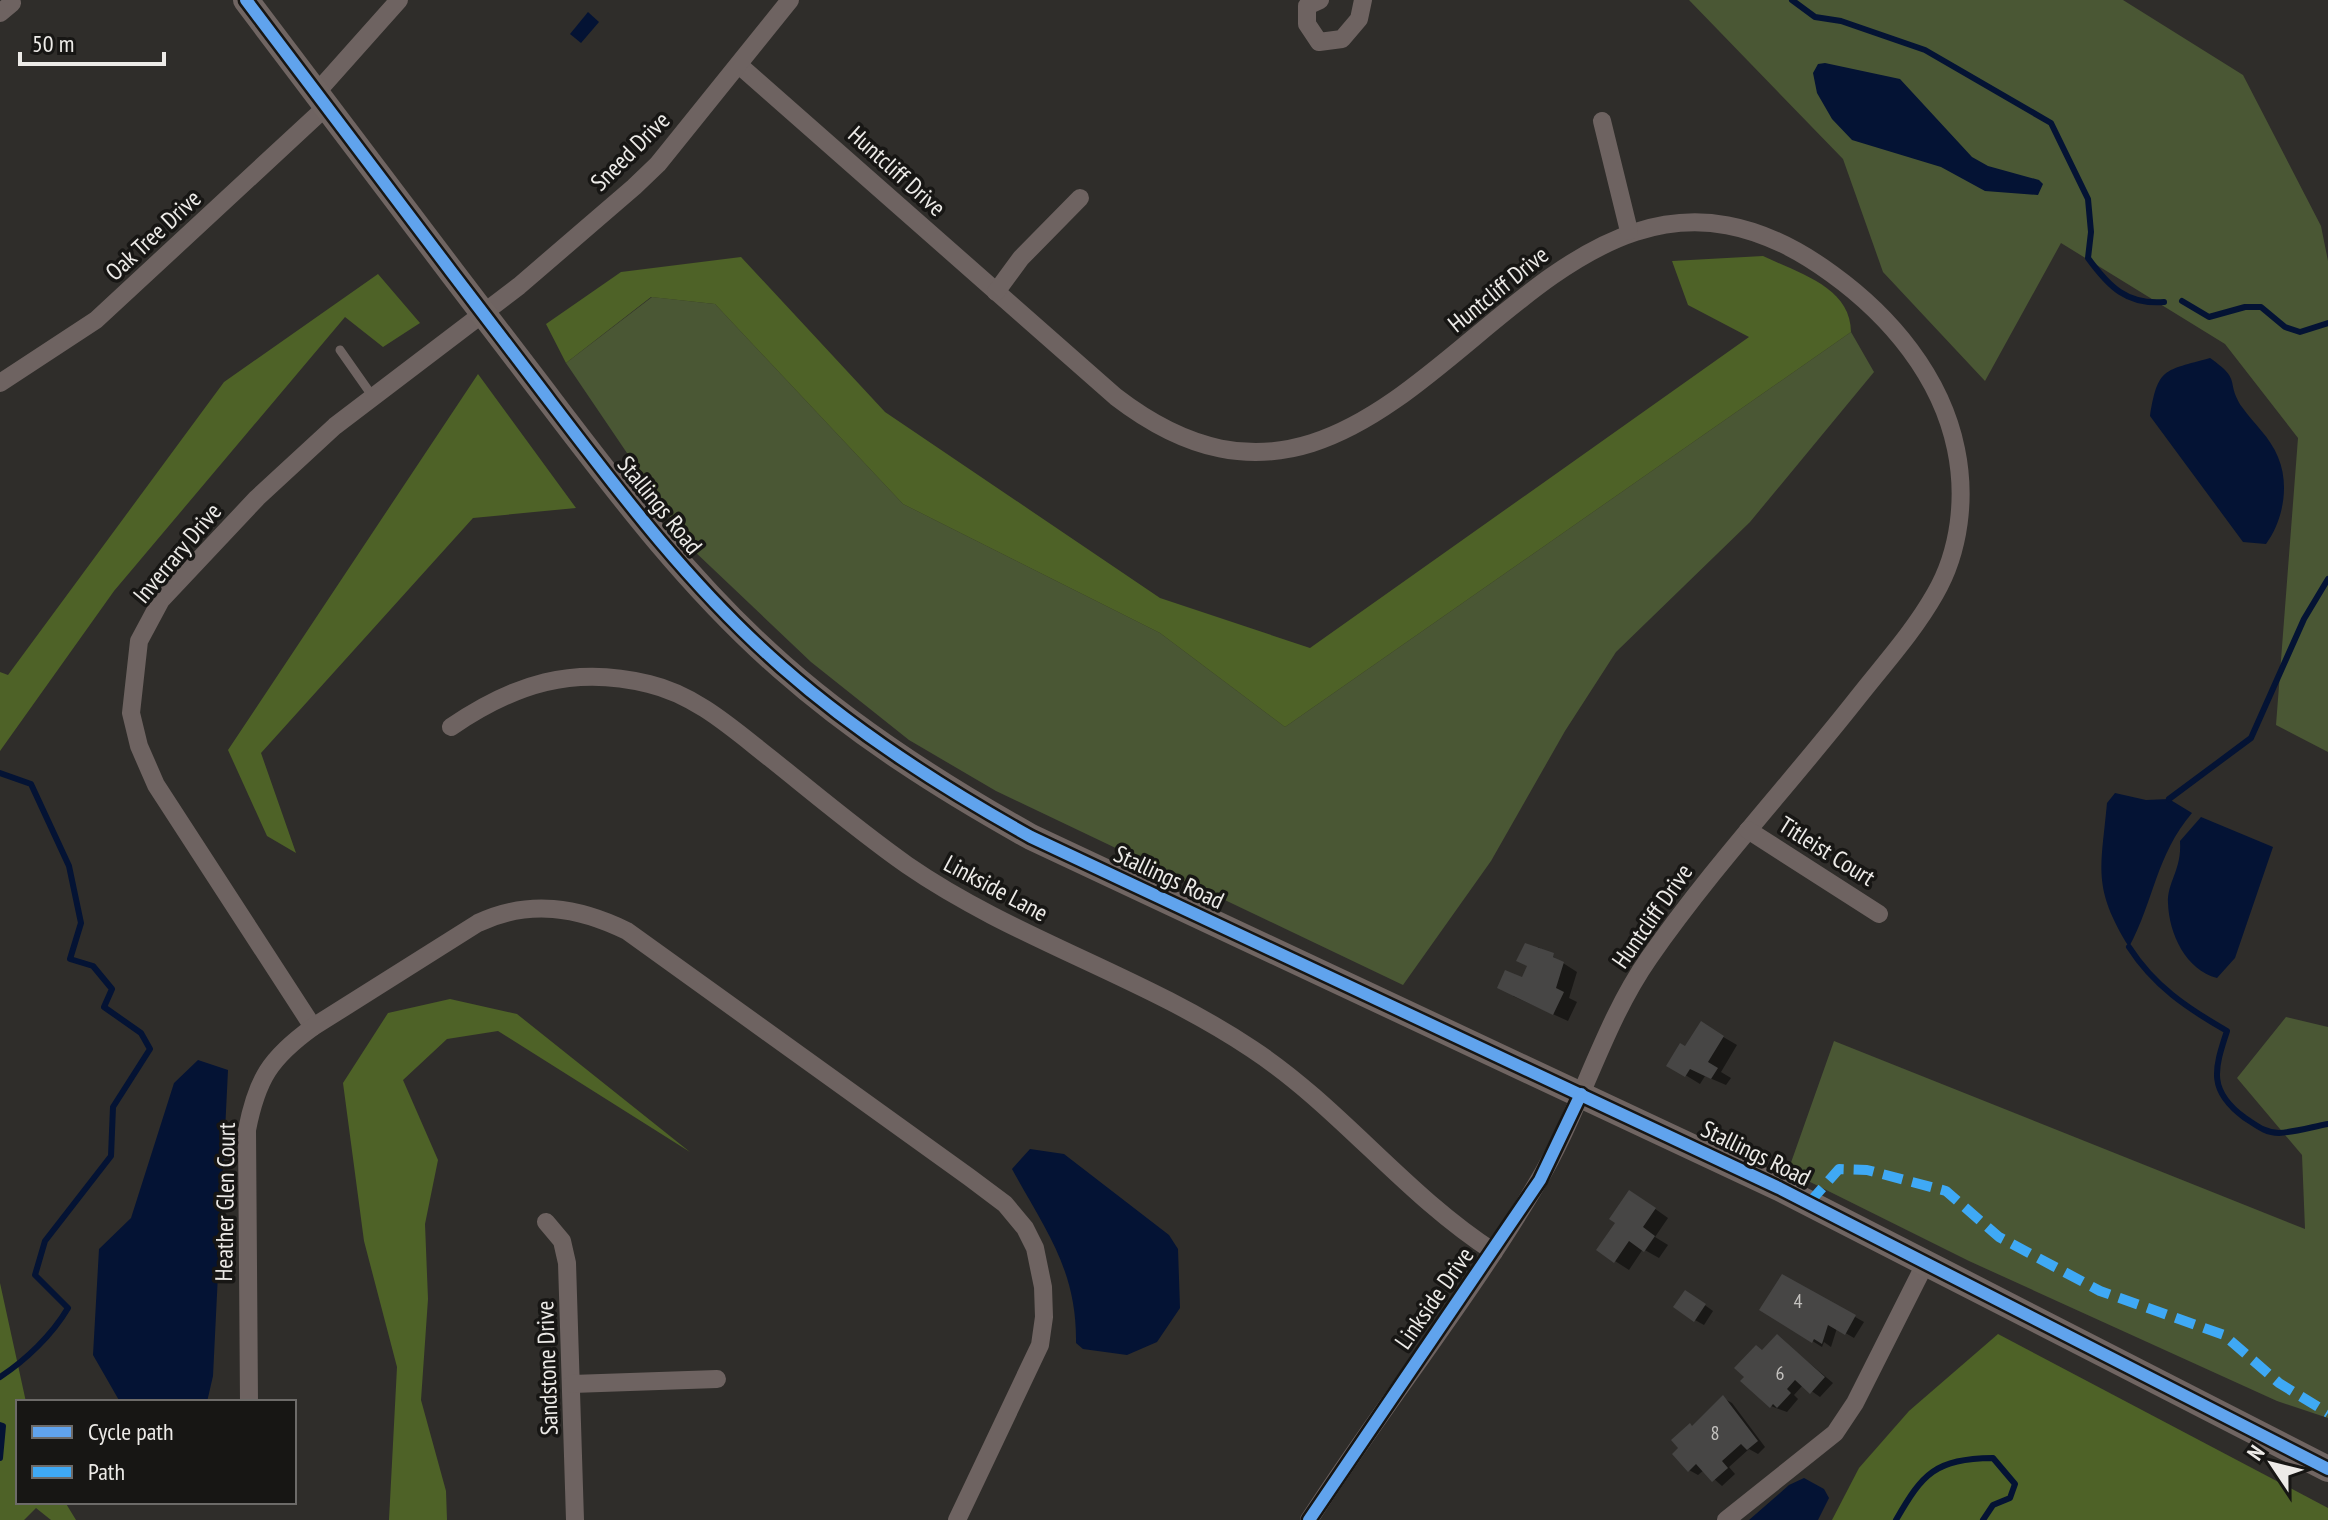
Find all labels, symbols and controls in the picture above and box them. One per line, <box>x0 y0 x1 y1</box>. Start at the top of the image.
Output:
scale bar <box>20 16 164 66</box>
text: 50 m <box>32 28 74 59</box>
street label: Sneed Drive <box>584 105 676 197</box>
street label: Huntcliff Drive <box>842 119 952 223</box>
street label: Oak Tree Drive <box>99 183 207 287</box>
street label: Huntcliff Drive <box>1441 239 1555 339</box>
street label: Stallings Road <box>611 449 709 561</box>
street label: Inverrary Drive <box>126 496 228 610</box>
street label: Titleist Court <box>1773 809 1881 893</box>
street label: Stallings Road <box>1109 838 1229 916</box>
street label: Linkside Lane <box>939 848 1053 928</box>
street label: Huntcliff Drive <box>1605 858 1699 974</box>
street label: Stallings Road <box>1696 1113 1816 1193</box>
street label: Heather Glen Court <box>208 1122 242 1282</box>
street label: Linkside Drive <box>1388 1241 1480 1355</box>
house number: 4 <box>1794 1288 1803 1314</box>
street label: Sandstone Drive <box>529 1300 565 1436</box>
house number: 6 <box>1776 1360 1785 1386</box>
legend <box>16 1400 296 1504</box>
text: Cycle path <box>88 1416 174 1447</box>
house number: 8 <box>1711 1420 1720 1446</box>
north arrow <box>2232 1424 2312 1504</box>
text: N <box>2241 1440 2270 1465</box>
text: Path <box>88 1456 125 1487</box>

